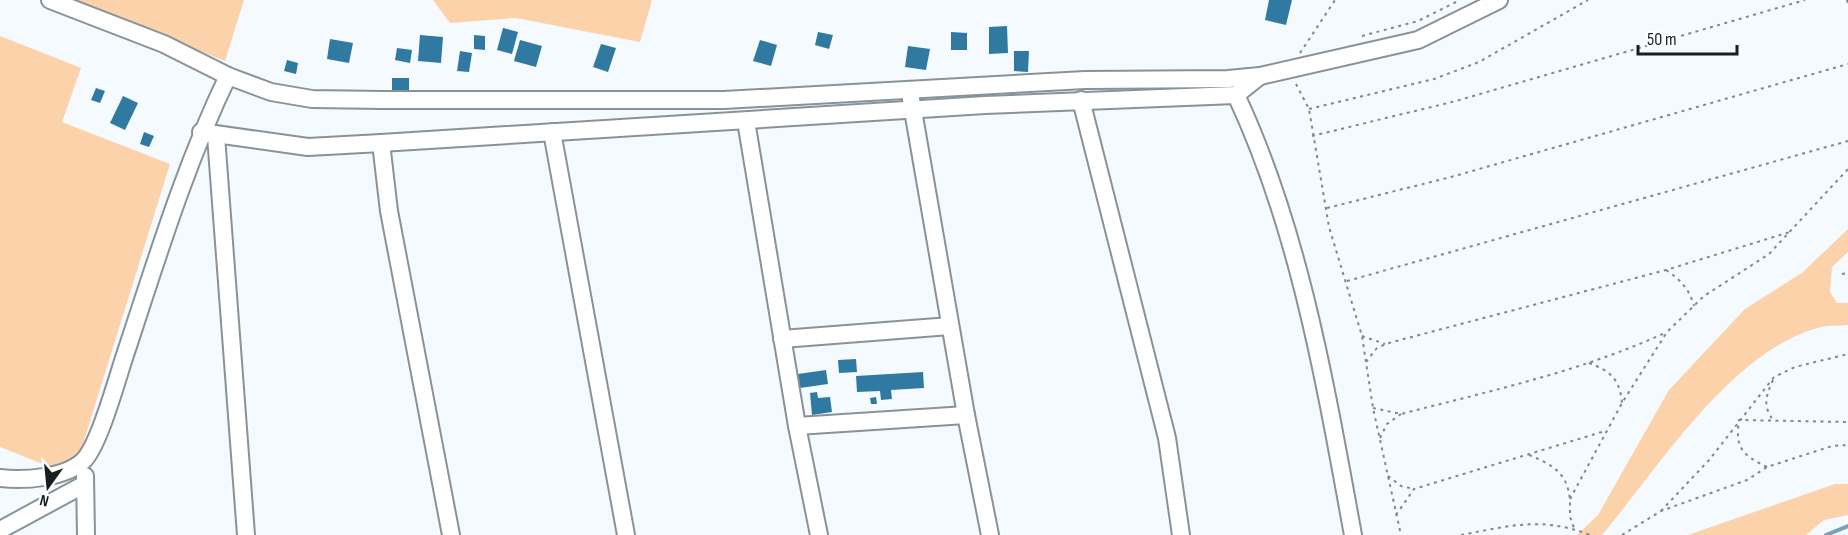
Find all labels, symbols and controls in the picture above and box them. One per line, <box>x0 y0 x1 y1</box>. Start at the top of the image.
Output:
scale bar <box>1638 18 1737 56</box>
text: 50 m <box>1647 29 1677 50</box>
north arrow <box>18 457 78 517</box>
text: N <box>38 490 51 510</box>

